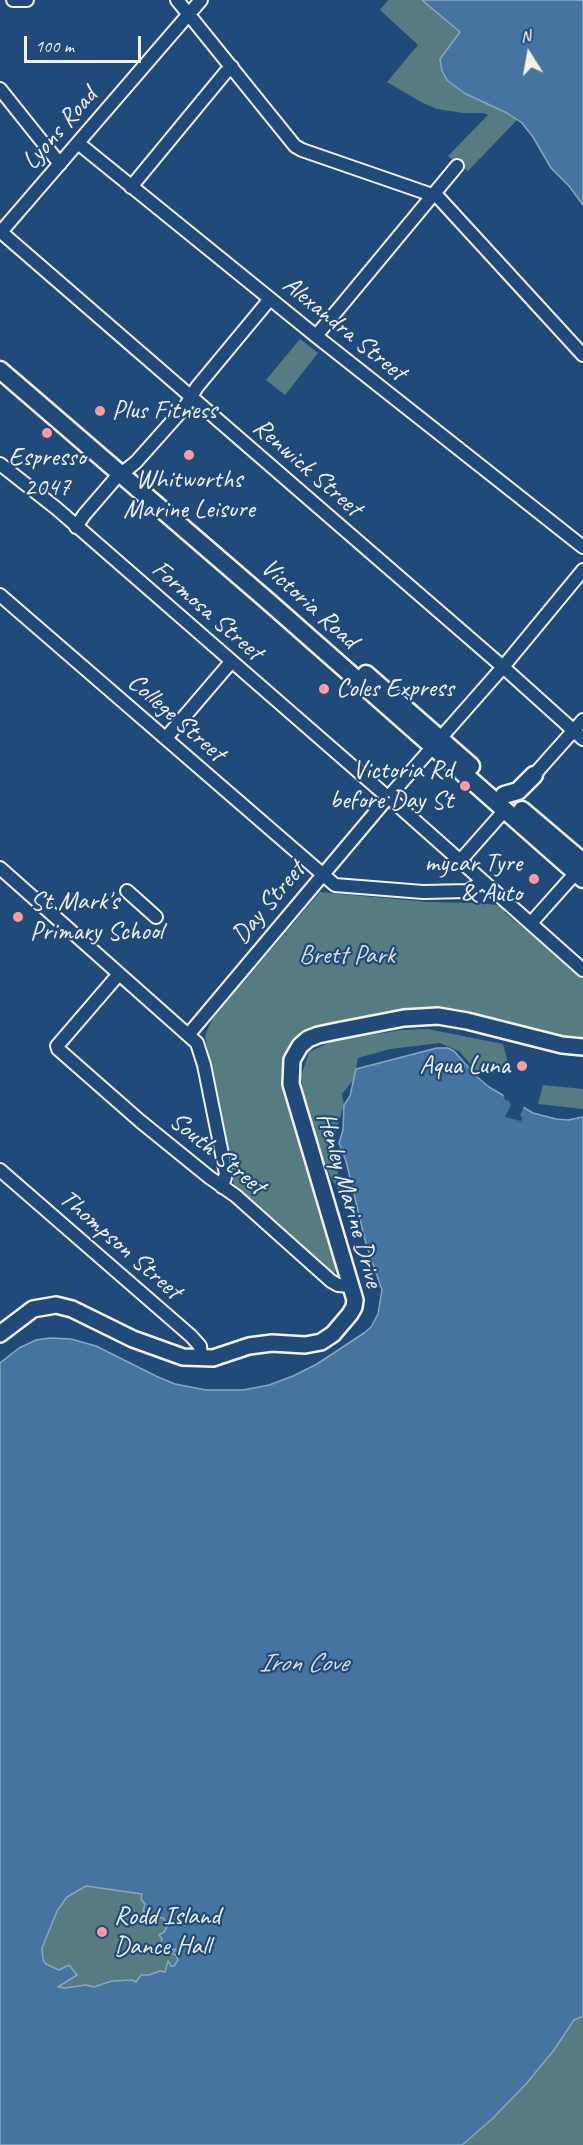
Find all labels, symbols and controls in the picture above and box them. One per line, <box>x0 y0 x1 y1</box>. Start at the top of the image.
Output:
scale bar <box>27 24 144 62</box>
north arrow <box>499 24 559 84</box>
text: N <box>519 26 532 47</box>
text: 100 m <box>35 35 74 57</box>
street label: Lyons Road <box>16 81 104 177</box>
street label: Alexandra Street <box>276 270 412 388</box>
place label: Plus Fitness <box>112 395 217 427</box>
marker: Plus Fitness <box>93 404 107 418</box>
street label: Renwick Street <box>246 412 368 524</box>
marker: Espresso 2047 <box>40 426 54 440</box>
place label: Espresso 2047 <box>8 442 86 503</box>
marker: Whitworths Marine Leisure <box>182 448 196 462</box>
place label: Whitworths Marine Leisure <box>123 464 255 526</box>
street label: Victoria Road <box>254 552 364 656</box>
street label: Formosa Street <box>145 554 269 668</box>
street label: College Street <box>121 667 231 769</box>
place label: Coles Express <box>336 673 454 705</box>
marker: Coles Express <box>317 682 331 696</box>
place label: Victoria Rd before Day St <box>330 755 453 816</box>
marker: Victoria Rd before Day St <box>458 779 472 793</box>
place label: mycar Tyre & Auto <box>425 848 522 910</box>
street label: Day Street <box>226 856 312 950</box>
marker: mycar Tyre & Auto <box>527 872 541 886</box>
place label: St Mark's Primary School <box>30 886 163 948</box>
marker: St Mark's Primary School <box>11 910 25 924</box>
park label: Brett Park <box>299 940 395 972</box>
place label: Aqua Luna <box>420 1050 510 1082</box>
marker: Aqua Luna <box>515 1059 529 1073</box>
street label: South Street <box>163 1106 271 1202</box>
street label: Henley Marine Drive <box>309 1109 389 1291</box>
street label: Thompson Street <box>52 1183 188 1307</box>
water label: Iron Cove <box>259 1648 347 1680</box>
place label: Rodd Island Dance Hall <box>114 1901 220 1962</box>
marker: Rodd Island Dance Hall <box>95 1925 109 1939</box>

